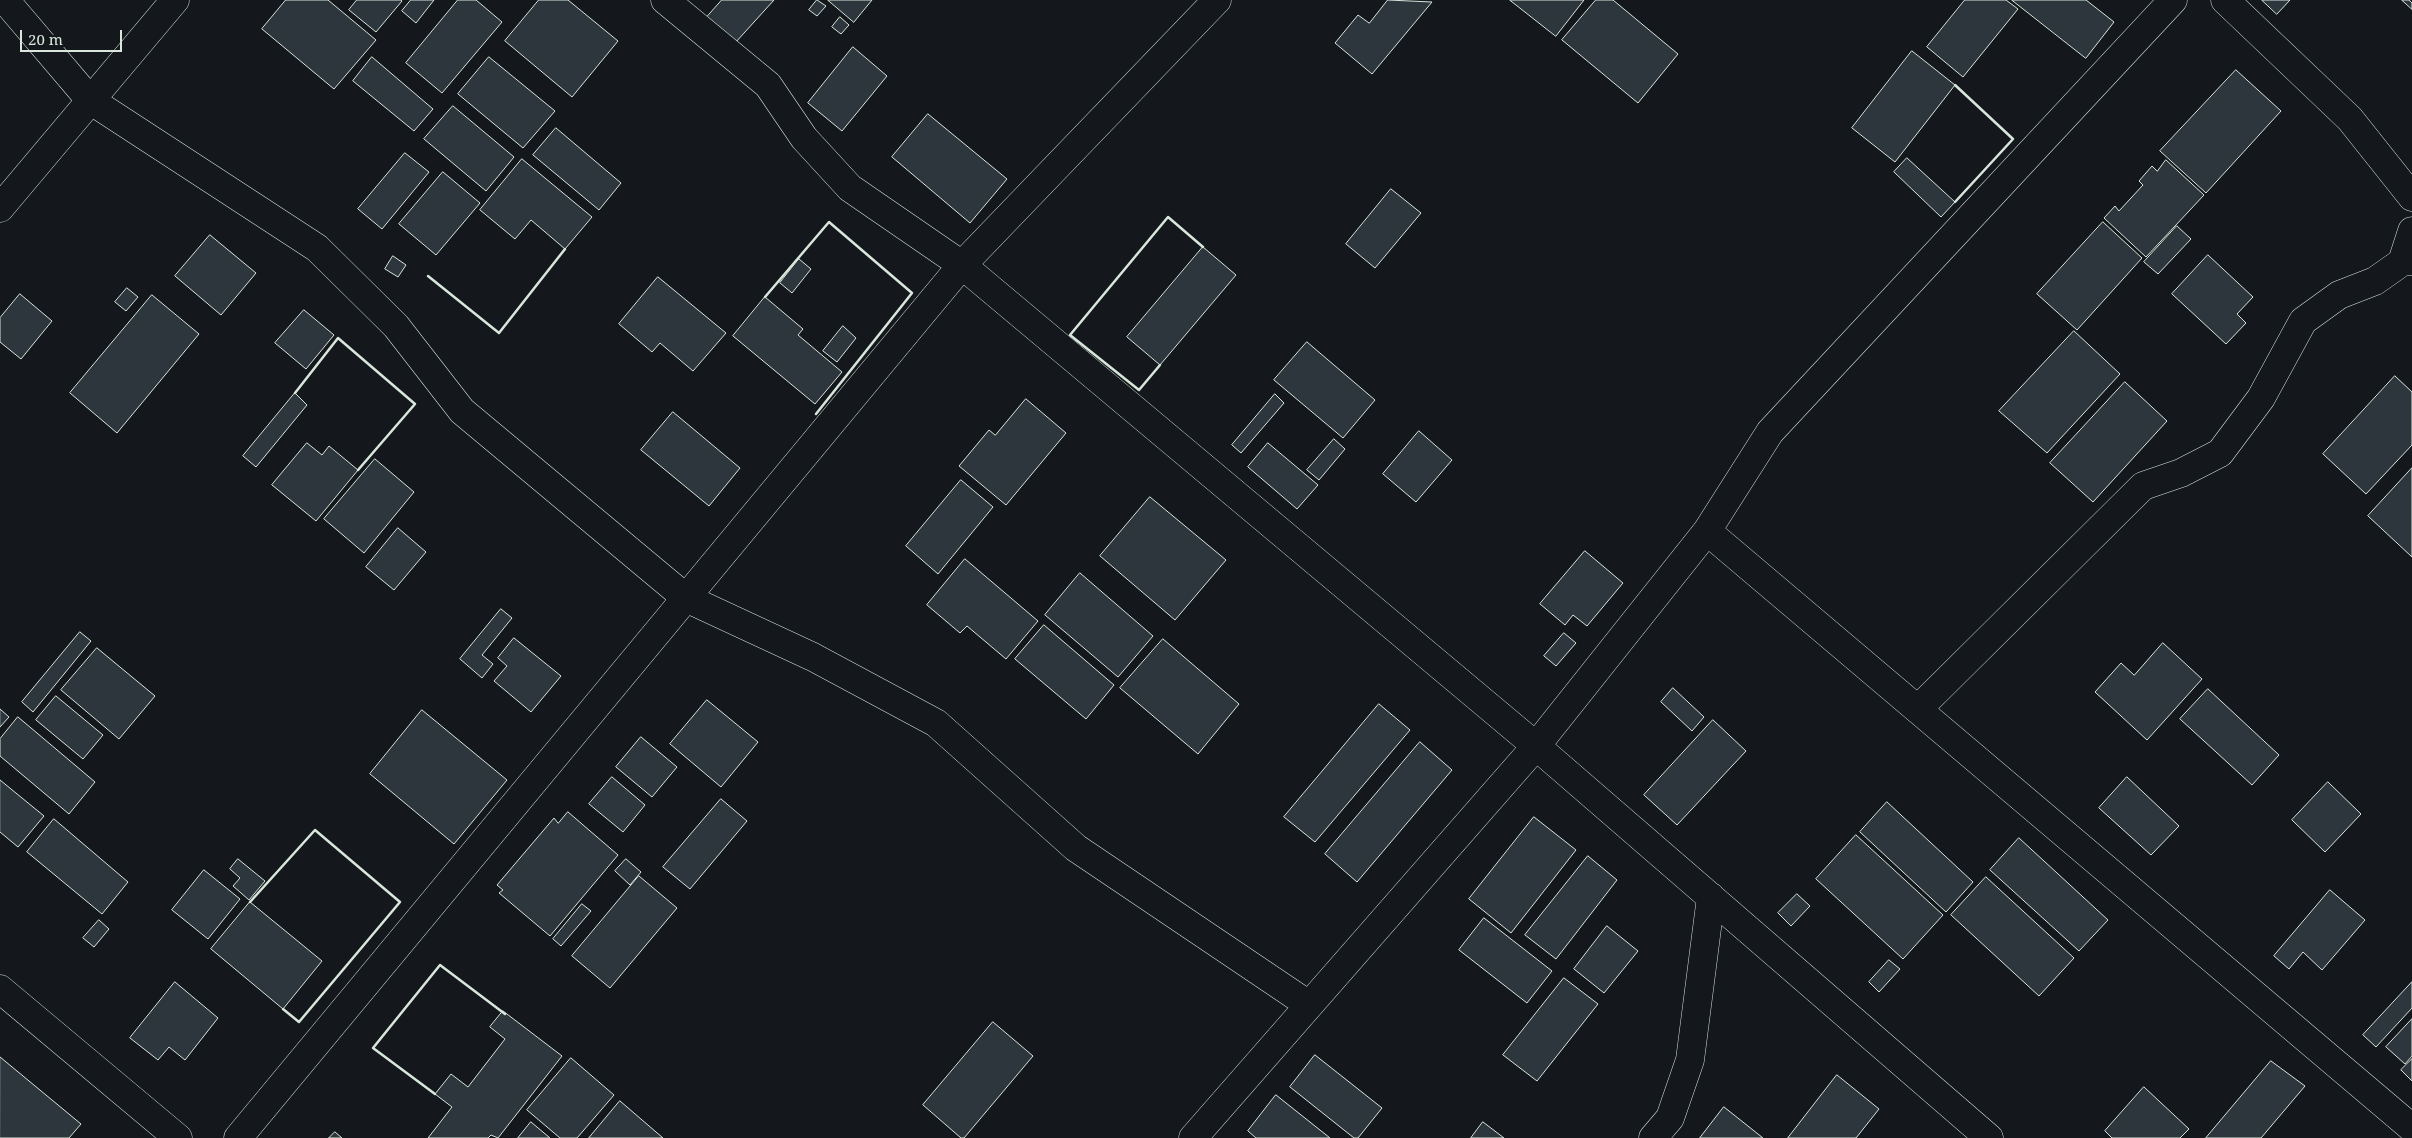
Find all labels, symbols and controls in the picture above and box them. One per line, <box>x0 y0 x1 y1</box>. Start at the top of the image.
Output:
scale bar <box>22 20 125 52</box>
text: 20 m <box>28 29 63 49</box>

